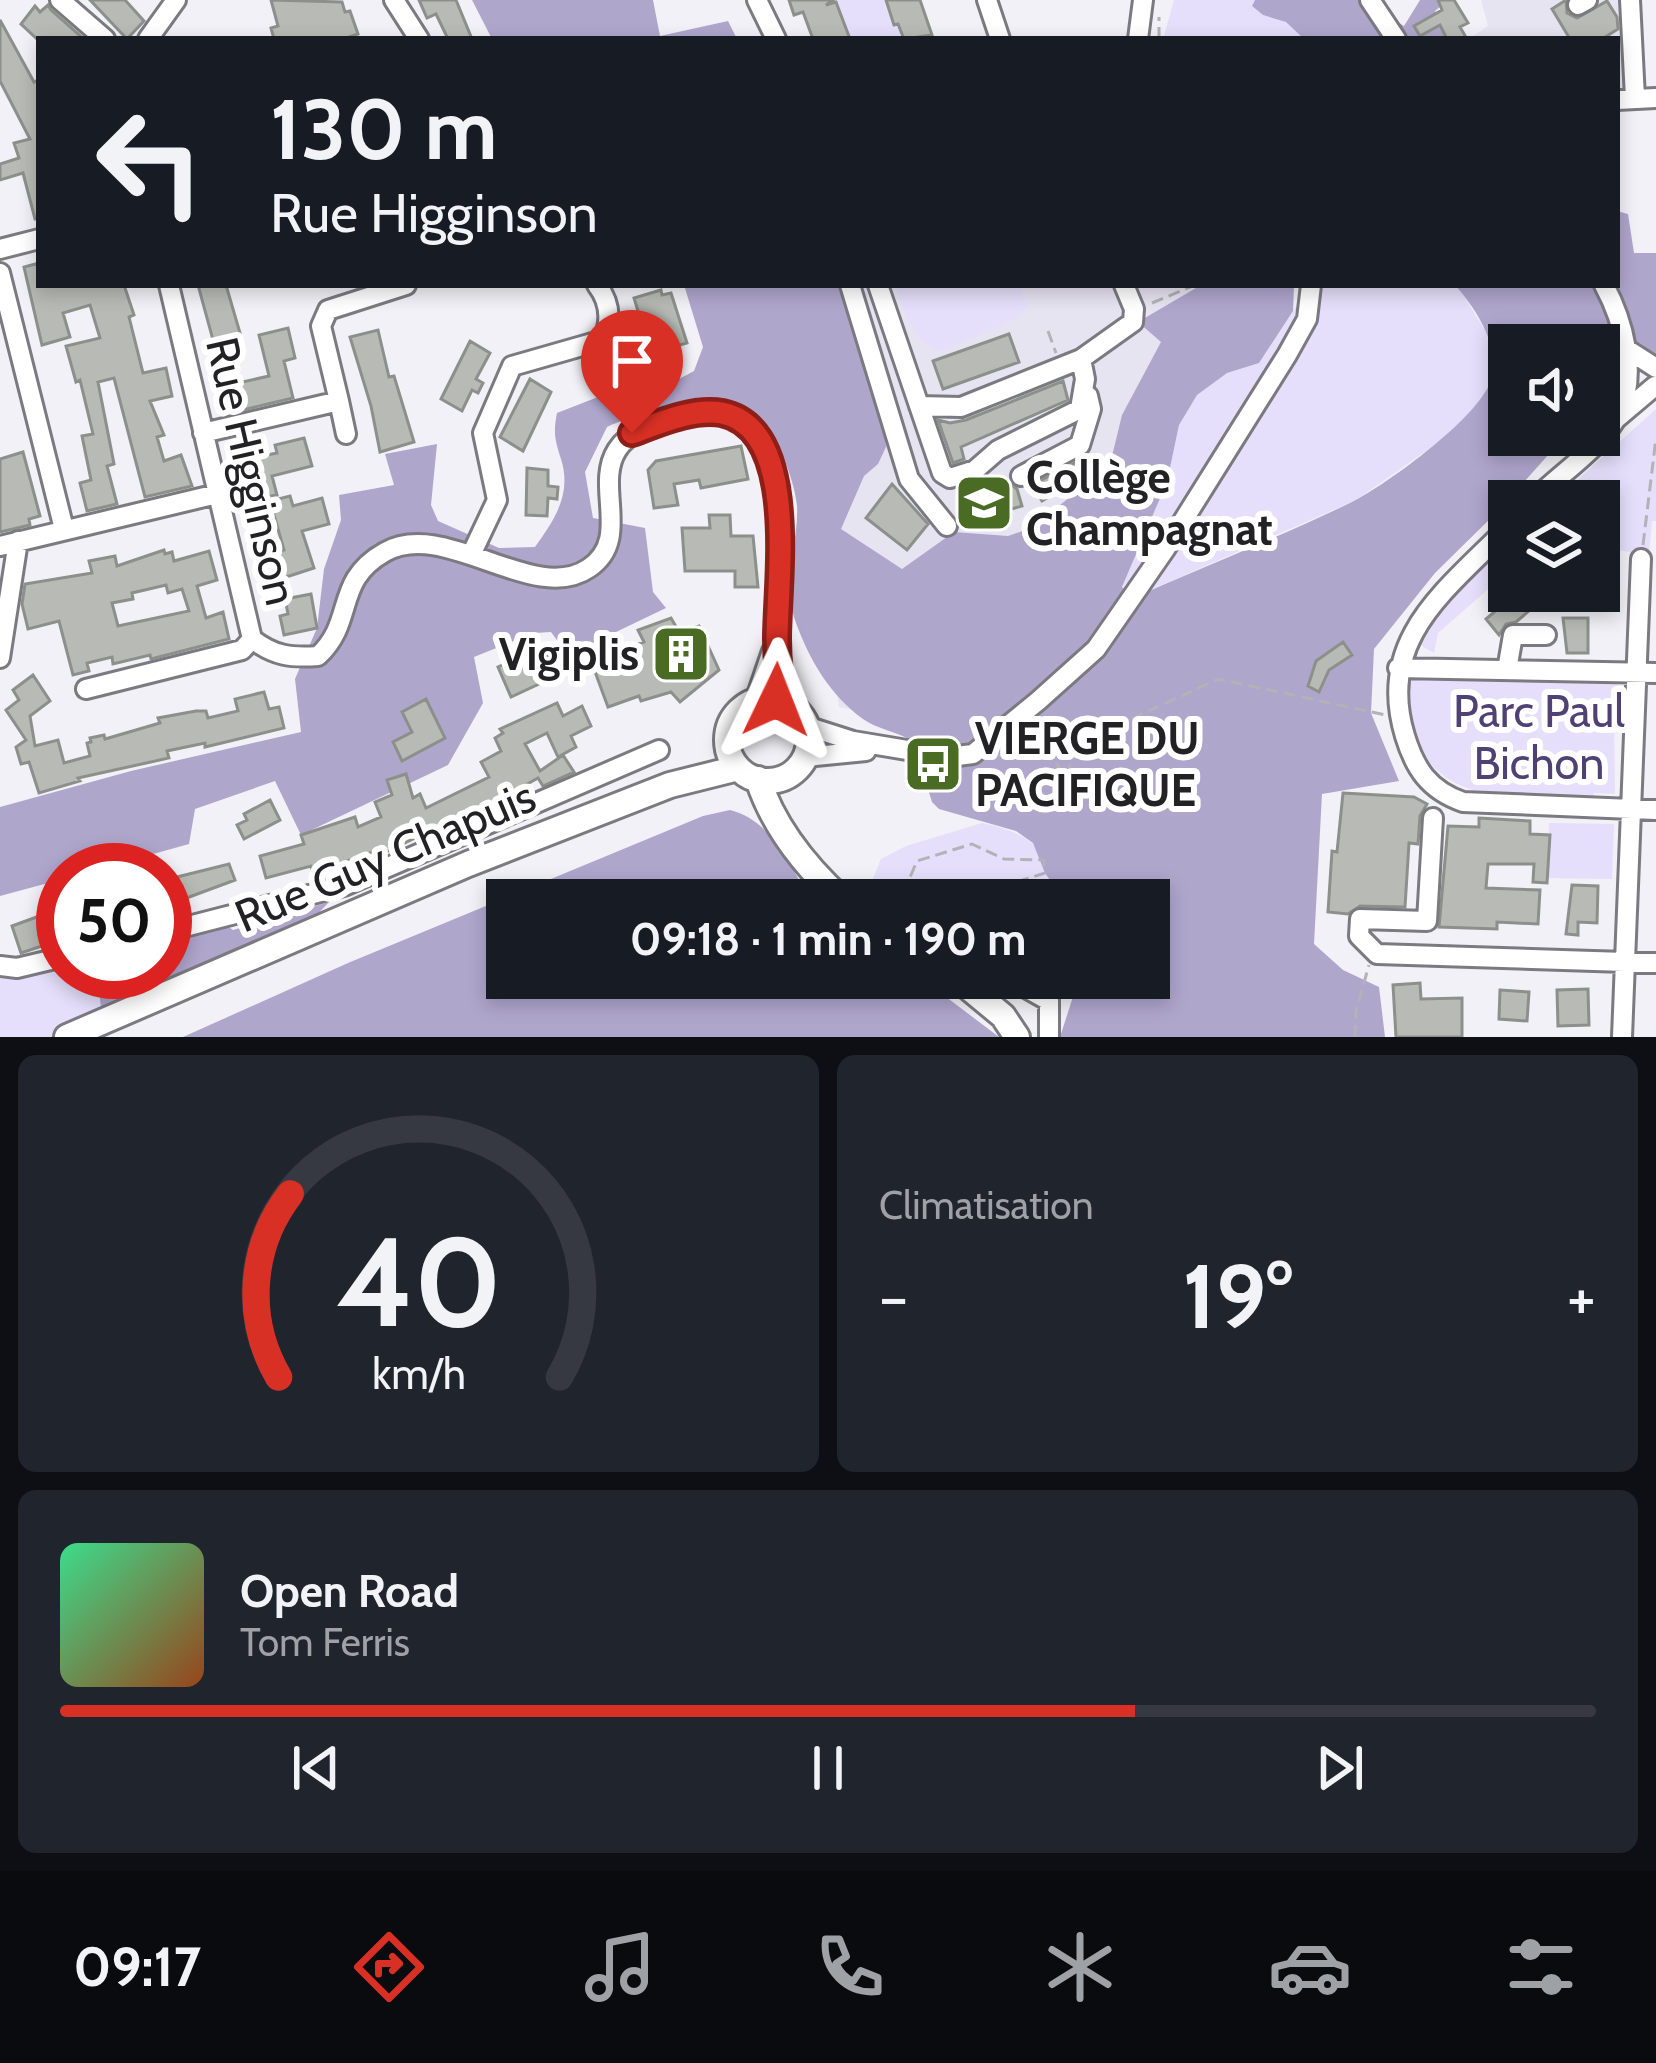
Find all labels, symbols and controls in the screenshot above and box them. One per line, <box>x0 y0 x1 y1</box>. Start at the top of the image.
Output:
text: 130 m <box>270 78 497 180</box>
icon: left <box>72 84 228 240</box>
text: Rue Higginson <box>270 180 598 246</box>
pin <box>581 310 683 433</box>
map controls <box>1488 324 1620 612</box>
button: sound <box>1488 324 1620 456</box>
icon: arrive <box>599 328 665 394</box>
street label: Rue Higginson <box>195 332 309 610</box>
place label: Collège Champagnat <box>1026 450 1273 556</box>
school or university icon: Collège Champagnat <box>953 472 1015 534</box>
button: layers <box>1488 480 1620 612</box>
building icon: Vigiplis <box>650 623 712 685</box>
place label: Vigiplis <box>499 627 639 681</box>
position arrow <box>713 637 839 763</box>
park label: Parc Paul Bichon <box>1453 684 1625 790</box>
place label: VIERGE DU PACIFIQUE <box>975 711 1200 817</box>
bus stop icon: VIERGE DU PACIFIQUE <box>902 733 964 795</box>
street label: Rue Guy Chapuis <box>227 769 543 943</box>
speed limit sign: 50 <box>36 843 192 999</box>
text: 09:18 · 1 min · 190 m <box>630 912 1026 966</box>
text: Climatisation <box>879 1181 1094 1229</box>
text: 40 <box>336 1206 501 1357</box>
text: 19° <box>1183 1241 1292 1351</box>
text: − <box>879 1256 908 1337</box>
text: + <box>1567 1256 1596 1337</box>
text: km/h <box>372 1347 465 1399</box>
text: Open Road <box>240 1564 459 1618</box>
text: Tom Ferris <box>240 1618 410 1666</box>
icon: previous <box>283 1735 349 1801</box>
icon: pause <box>795 1735 861 1801</box>
icon: next <box>1307 1735 1373 1801</box>
icon: directions <box>347 1925 431 2009</box>
icon: music <box>578 1925 662 2009</box>
icon: phone <box>808 1925 892 2009</box>
icon: climate <box>1038 1925 1122 2009</box>
icon: car <box>1268 1925 1352 2009</box>
icon: filters <box>1499 1925 1583 2009</box>
text: 09:17 <box>73 1934 201 2000</box>

